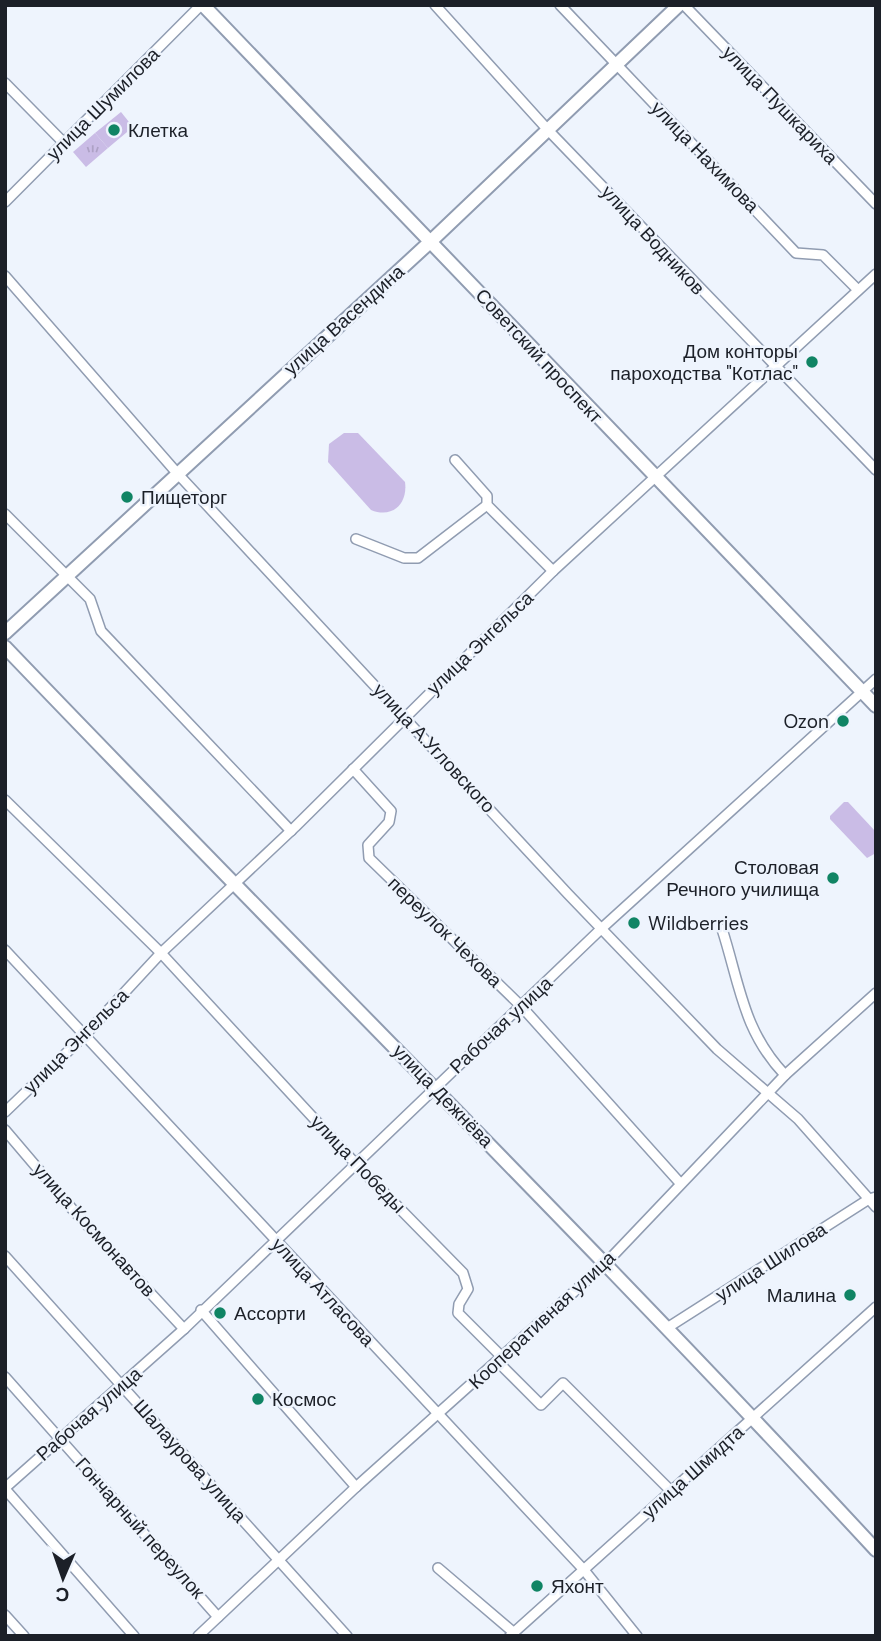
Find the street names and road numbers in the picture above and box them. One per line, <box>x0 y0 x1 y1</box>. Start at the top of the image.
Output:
street label: улица Пушкариха <box>717 40 843 170</box>
street label: улица Шумилова <box>41 42 165 166</box>
street label: улица Нахимова <box>645 96 765 218</box>
street label: улица Водников <box>596 180 710 300</box>
street label: улица Васендина <box>278 259 410 381</box>
street label: Советский проспект <box>470 283 608 429</box>
street label: улица Энгельса <box>421 585 539 700</box>
street label: улица А.Угловского <box>367 678 501 818</box>
street label: переулок Чехова <box>383 871 508 993</box>
street label: Рабочая улица <box>444 971 558 1079</box>
street label: улица Энгельса <box>18 983 134 1099</box>
street label: улица Дежнёва <box>387 1039 499 1153</box>
street label: улица Победы <box>305 1110 411 1218</box>
street label: улица Космонавтов <box>27 1158 161 1302</box>
street label: улица Шилова <box>711 1217 832 1307</box>
street label: улица Атласова <box>266 1232 380 1352</box>
street label: Кооперативная улица <box>463 1245 621 1395</box>
street label: Рабочая улица <box>31 1361 147 1467</box>
street label: Шалаурова улица <box>128 1394 252 1528</box>
street label: улица Шмидта <box>637 1419 749 1524</box>
street label: Гончарный переулок <box>70 1452 211 1604</box>

